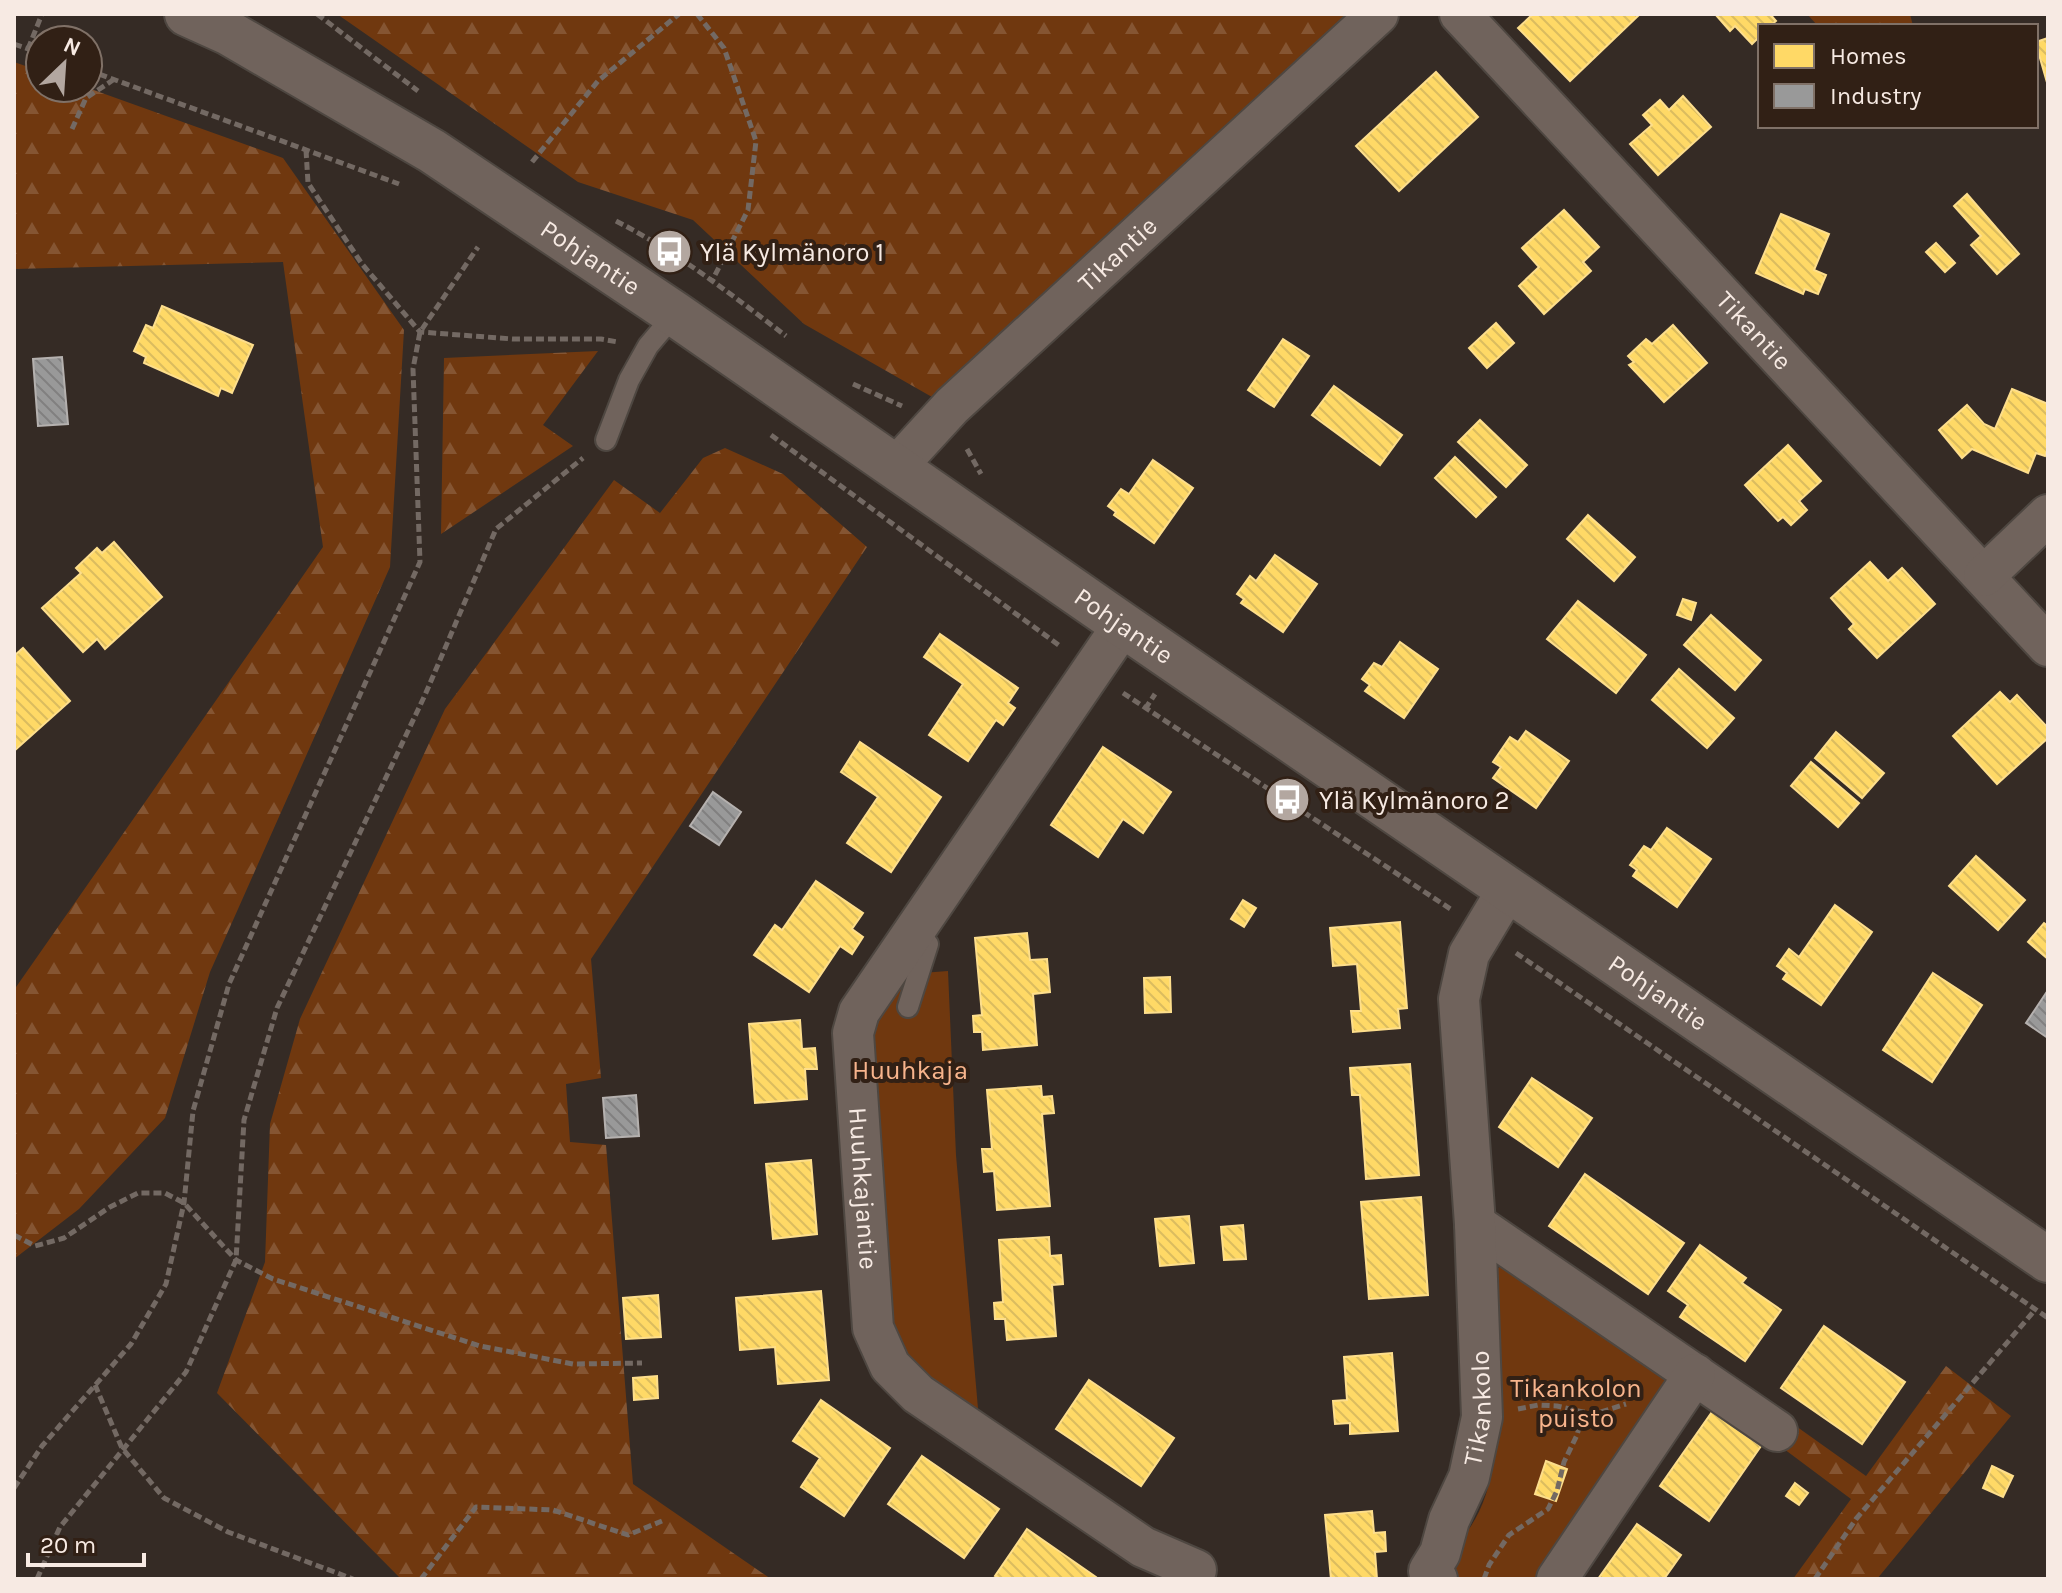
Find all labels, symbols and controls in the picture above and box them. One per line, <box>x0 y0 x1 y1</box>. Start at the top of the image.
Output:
north arrow <box>24 24 104 104</box>
legend <box>1758 24 2038 128</box>
text: N <box>59 32 85 62</box>
text: Homes <box>1830 42 1907 70</box>
text: Industry <box>1830 82 1921 110</box>
street label: Tikantie <box>1072 210 1164 298</box>
street label: Pohjantie <box>535 213 646 302</box>
bus stop icon: Ylä Kylmänoro 1 <box>645 228 693 276</box>
place label: Ylä Kylmänoro 1 <box>700 237 884 268</box>
street label: Tikantie <box>1710 285 1798 376</box>
street label: Pohjantie <box>1068 581 1179 671</box>
bus stop icon: Ylä Kylmänoro 2 <box>1264 776 1312 824</box>
place label: Ylä Kylmänoro 2 <box>1319 785 1510 816</box>
street label: Pohjantie <box>1602 948 1713 1038</box>
park label: Huuhkaja <box>852 1055 968 1086</box>
street label: Huuhkajantie <box>842 1106 884 1271</box>
street label: Tikankolo <box>1457 1350 1498 1469</box>
park label: Tikankolon puisto <box>1510 1373 1642 1434</box>
scale bar <box>28 1517 144 1567</box>
text: 20 m <box>40 1531 96 1559</box>

